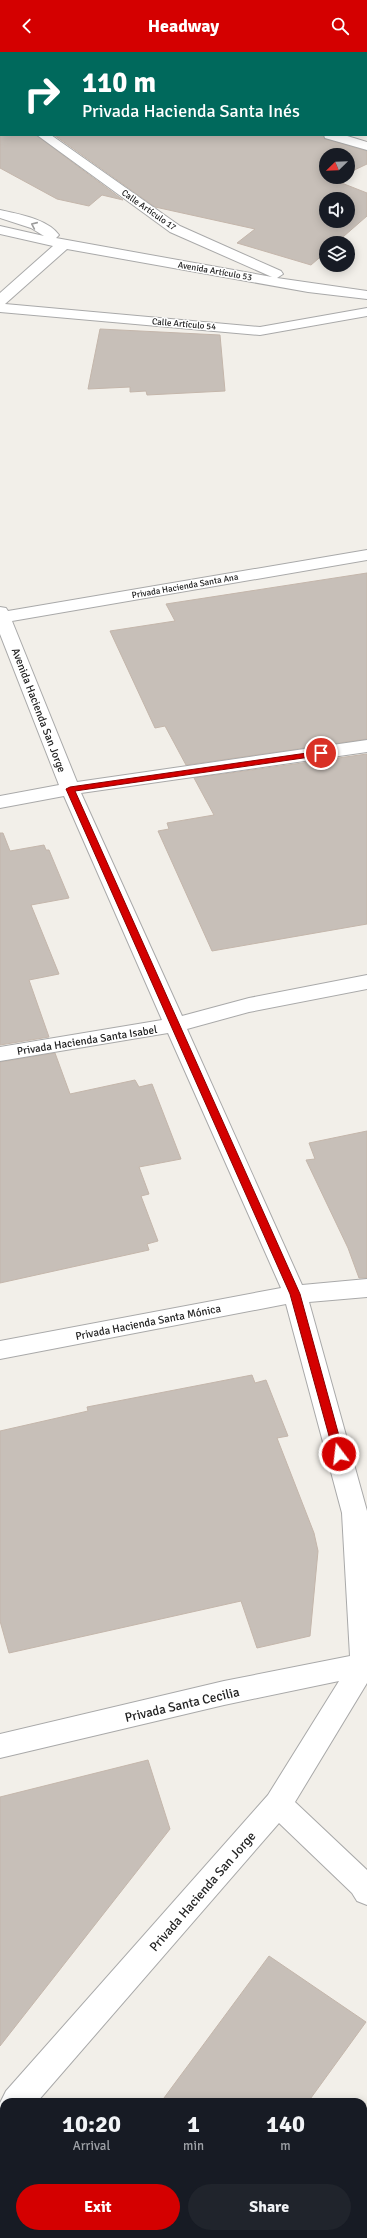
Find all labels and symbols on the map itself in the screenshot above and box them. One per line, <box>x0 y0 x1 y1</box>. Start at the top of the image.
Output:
north arrow <box>319 148 355 184</box>
street label: Calle Artículo 17 <box>119 187 178 233</box>
one-way arrow <box>31 222 38 230</box>
street label: Avenida Artículo 53 <box>177 260 253 283</box>
street label: Calle Artículo 54 <box>151 316 217 333</box>
street label: Privada Hacienda Santa Ana <box>131 572 240 601</box>
street label: Avenida Hacienda San Jorge <box>9 646 68 774</box>
pin <box>304 736 338 770</box>
street label: Privada Hacienda Santa Isabel <box>16 1023 158 1058</box>
street label: Privada Hacienda Santa Mónica <box>74 1302 222 1343</box>
position arrow <box>318 1433 360 1475</box>
street label: Privada Santa Cecilia <box>123 1684 241 1726</box>
street label: Privada Hacienda San Jorge <box>146 1828 259 1955</box>

